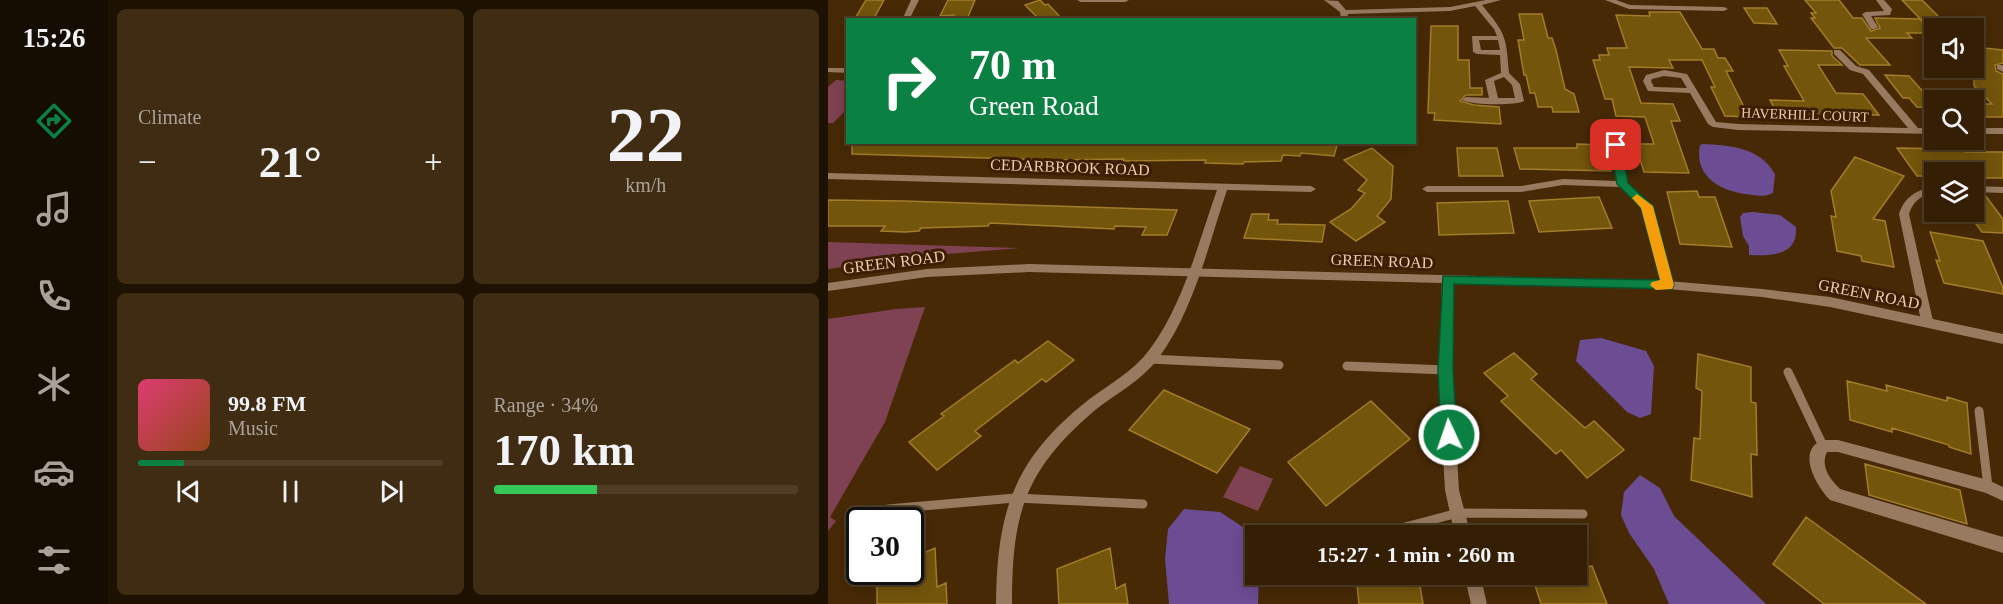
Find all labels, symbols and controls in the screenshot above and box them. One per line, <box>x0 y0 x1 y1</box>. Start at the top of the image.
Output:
map controls <box>1924 18 1984 222</box>
button: sound <box>1924 18 1984 78</box>
text: 15:26 <box>23 23 86 53</box>
icon: right <box>870 42 948 120</box>
text: 70 m <box>969 42 1057 88</box>
button: search <box>1924 90 1984 150</box>
text: 22 <box>607 91 685 178</box>
text: Green Road <box>969 91 1099 121</box>
icon: directions <box>33 100 75 142</box>
street label: HAVERHILL COURT <box>1741 105 1870 125</box>
text: Climate <box>138 106 201 128</box>
pin <box>1590 119 1641 170</box>
icon: arrive <box>1599 128 1632 161</box>
text: 21° <box>259 137 322 187</box>
text: − <box>138 144 157 180</box>
text: + <box>424 144 443 180</box>
street label: CEDARBROOK ROAD <box>990 156 1150 178</box>
button: layers <box>1924 162 1984 222</box>
text: km/h <box>625 174 666 196</box>
icon: music <box>33 188 75 230</box>
street label: GREEN ROAD <box>842 247 946 277</box>
street label: GREEN ROAD <box>1330 251 1434 271</box>
icon: phone <box>33 275 75 317</box>
street label: GREEN ROAD <box>1817 276 1921 312</box>
icon: climate <box>33 363 75 405</box>
text: 99.8 FM <box>228 391 306 416</box>
text: Range · 34% <box>494 394 598 416</box>
position arrow <box>1417 403 1481 467</box>
text: Music <box>228 417 278 439</box>
text: 170 km <box>494 425 635 475</box>
icon: car <box>33 451 75 493</box>
icon: previous <box>172 475 205 508</box>
icon: pause <box>274 475 307 508</box>
icon: next <box>375 475 408 508</box>
speed limit sign: 30 <box>846 507 924 585</box>
icon: filters <box>33 539 75 581</box>
text: 15:27 · 1 min · 260 m <box>1317 542 1515 567</box>

